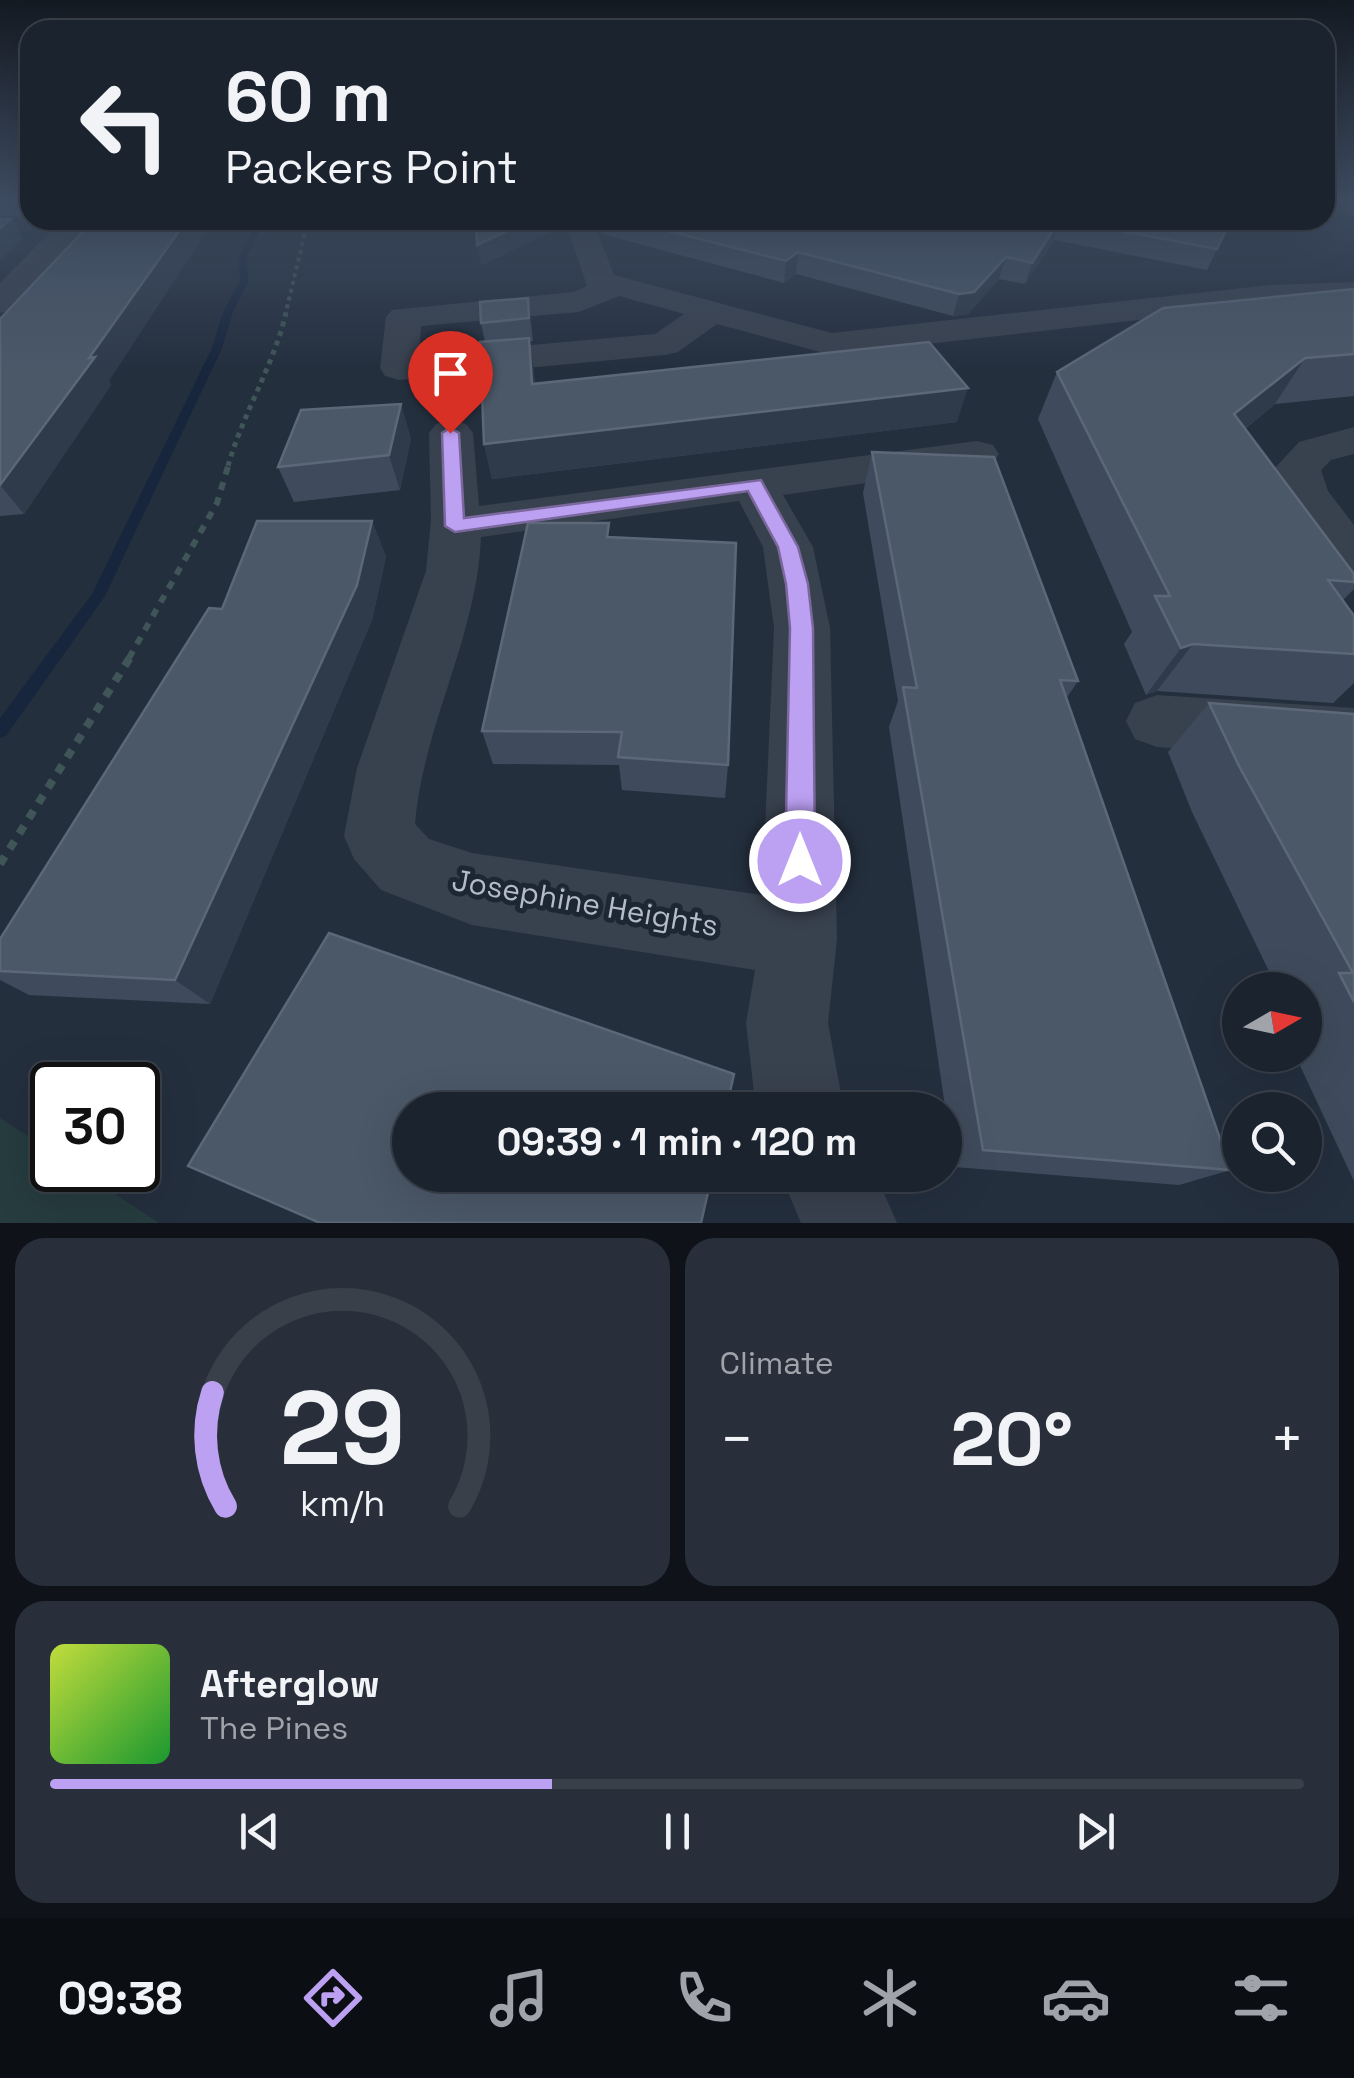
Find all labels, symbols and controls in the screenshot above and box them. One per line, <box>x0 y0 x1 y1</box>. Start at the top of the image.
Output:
text: 60 m <box>225 52 391 141</box>
icon: left <box>60 60 190 190</box>
text: Packers Point <box>225 139 518 196</box>
pin <box>408 331 493 434</box>
icon: arrive <box>423 346 478 401</box>
position arrow <box>748 809 852 913</box>
street label: Josephine Heights <box>449 860 721 945</box>
north arrow <box>1222 972 1322 1072</box>
map controls <box>1222 972 1322 1192</box>
speed limit sign: 30 <box>30 1062 160 1192</box>
button: search <box>1222 1092 1322 1192</box>
text: 09:39 · 1 min · 120 m <box>497 1118 857 1166</box>
text: Climate <box>720 1343 834 1383</box>
text: 29 <box>279 1362 405 1494</box>
text: 20° <box>950 1391 1073 1487</box>
text: − <box>720 1404 754 1474</box>
text: + <box>1270 1404 1304 1474</box>
text: km/h <box>300 1481 385 1526</box>
text: Afterglow <box>200 1660 380 1708</box>
text: The Pines <box>200 1708 348 1748</box>
icon: previous <box>232 1804 287 1859</box>
icon: pause <box>650 1804 705 1859</box>
icon: next <box>1068 1804 1123 1859</box>
icon: directions <box>298 1963 368 2033</box>
icon: music <box>484 1963 554 2033</box>
icon: phone <box>669 1963 739 2033</box>
icon: climate <box>855 1963 925 2033</box>
icon: car <box>1041 1963 1111 2033</box>
icon: filters <box>1226 1963 1296 2033</box>
text: 09:38 <box>58 1970 183 2027</box>

